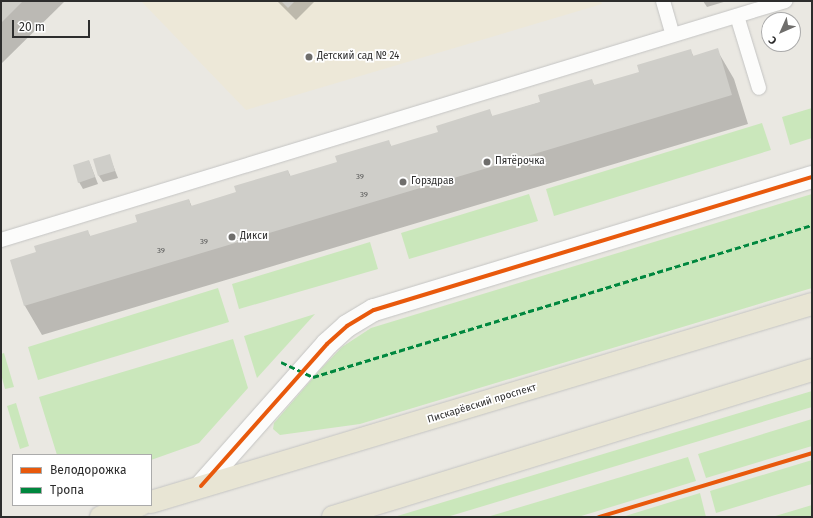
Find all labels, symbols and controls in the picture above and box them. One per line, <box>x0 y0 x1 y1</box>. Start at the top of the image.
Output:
scale bar <box>14 12 92 38</box>
north arrow <box>761 12 801 52</box>
text: 20 m <box>19 20 45 34</box>
text: С <box>766 33 780 47</box>
place label: Детский сад № 24 <box>317 51 399 63</box>
marker: Детский сад № 24 <box>304 52 314 62</box>
place label: Пятёрочка <box>495 156 545 168</box>
marker: Пятёрочка <box>482 157 492 167</box>
house number: 39 <box>356 172 364 182</box>
place label: Горздрав <box>411 176 454 188</box>
marker: Горздрав <box>398 177 408 187</box>
house number: 39 <box>360 190 368 200</box>
place label: Дикси <box>240 231 268 243</box>
marker: Дикси <box>227 232 237 242</box>
house number: 39 <box>200 237 208 247</box>
house number: 39 <box>157 246 165 256</box>
street label: Пискарёвский проспект <box>426 382 538 426</box>
legend <box>12 454 152 506</box>
text: Велодорожка <box>50 463 126 477</box>
text: Тропа <box>50 483 84 497</box>

